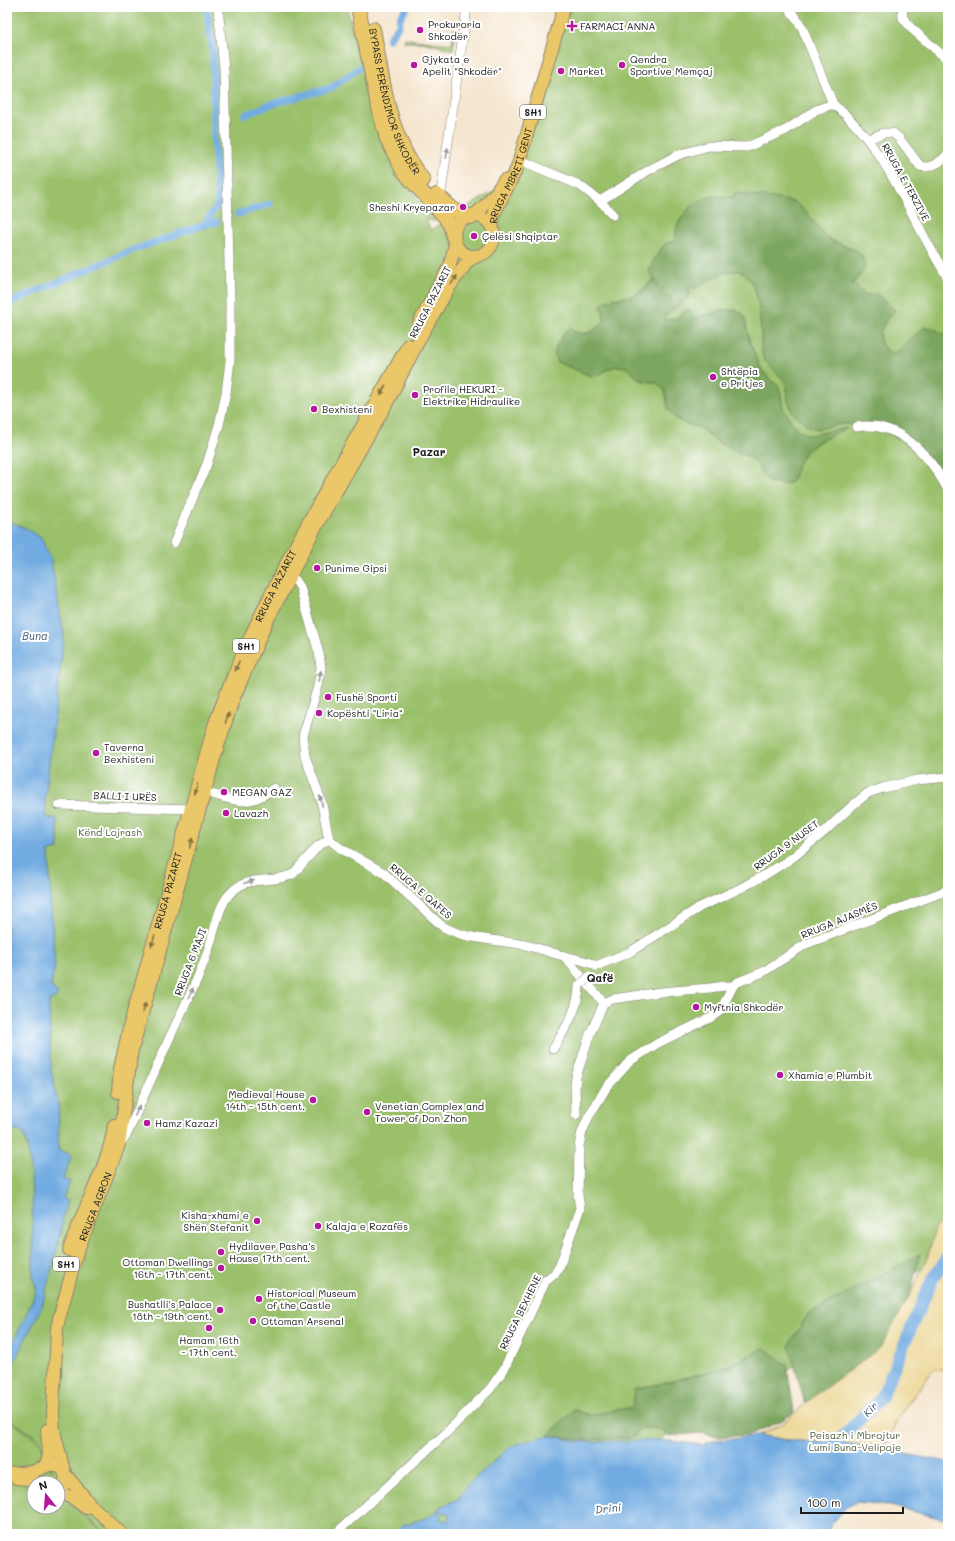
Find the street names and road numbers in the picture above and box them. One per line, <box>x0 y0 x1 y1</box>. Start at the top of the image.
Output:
street label: BYPASS PERËNDIMOR SHKODËR <box>366 27 424 177</box>
road number: SH1 <box>520 105 546 119</box>
street label: RRUGA MBRETI GENT <box>486 126 536 224</box>
street label: RRUGA E TERZIVE <box>879 141 933 224</box>
street label: RRUGA PAZARIT <box>406 263 454 340</box>
street label: RRUGA PAZARIT <box>251 547 300 624</box>
road number: SH1 <box>233 639 259 653</box>
street label: BALLI I URËS <box>93 788 157 804</box>
street label: RRUGA 9 NUSET <box>751 816 822 873</box>
street label: RRUGA PAZARIT <box>150 850 185 930</box>
street label: RRUGA E QAFES <box>387 860 455 922</box>
street label: RRUGA AJASMËS <box>799 898 880 942</box>
street label: RRUGA 6 MAJI <box>171 926 209 998</box>
street label: RRUGA AGRON <box>75 1170 115 1243</box>
road number: SH1 <box>53 1257 79 1271</box>
street label: RRUGA BEXHENE <box>496 1272 544 1352</box>

